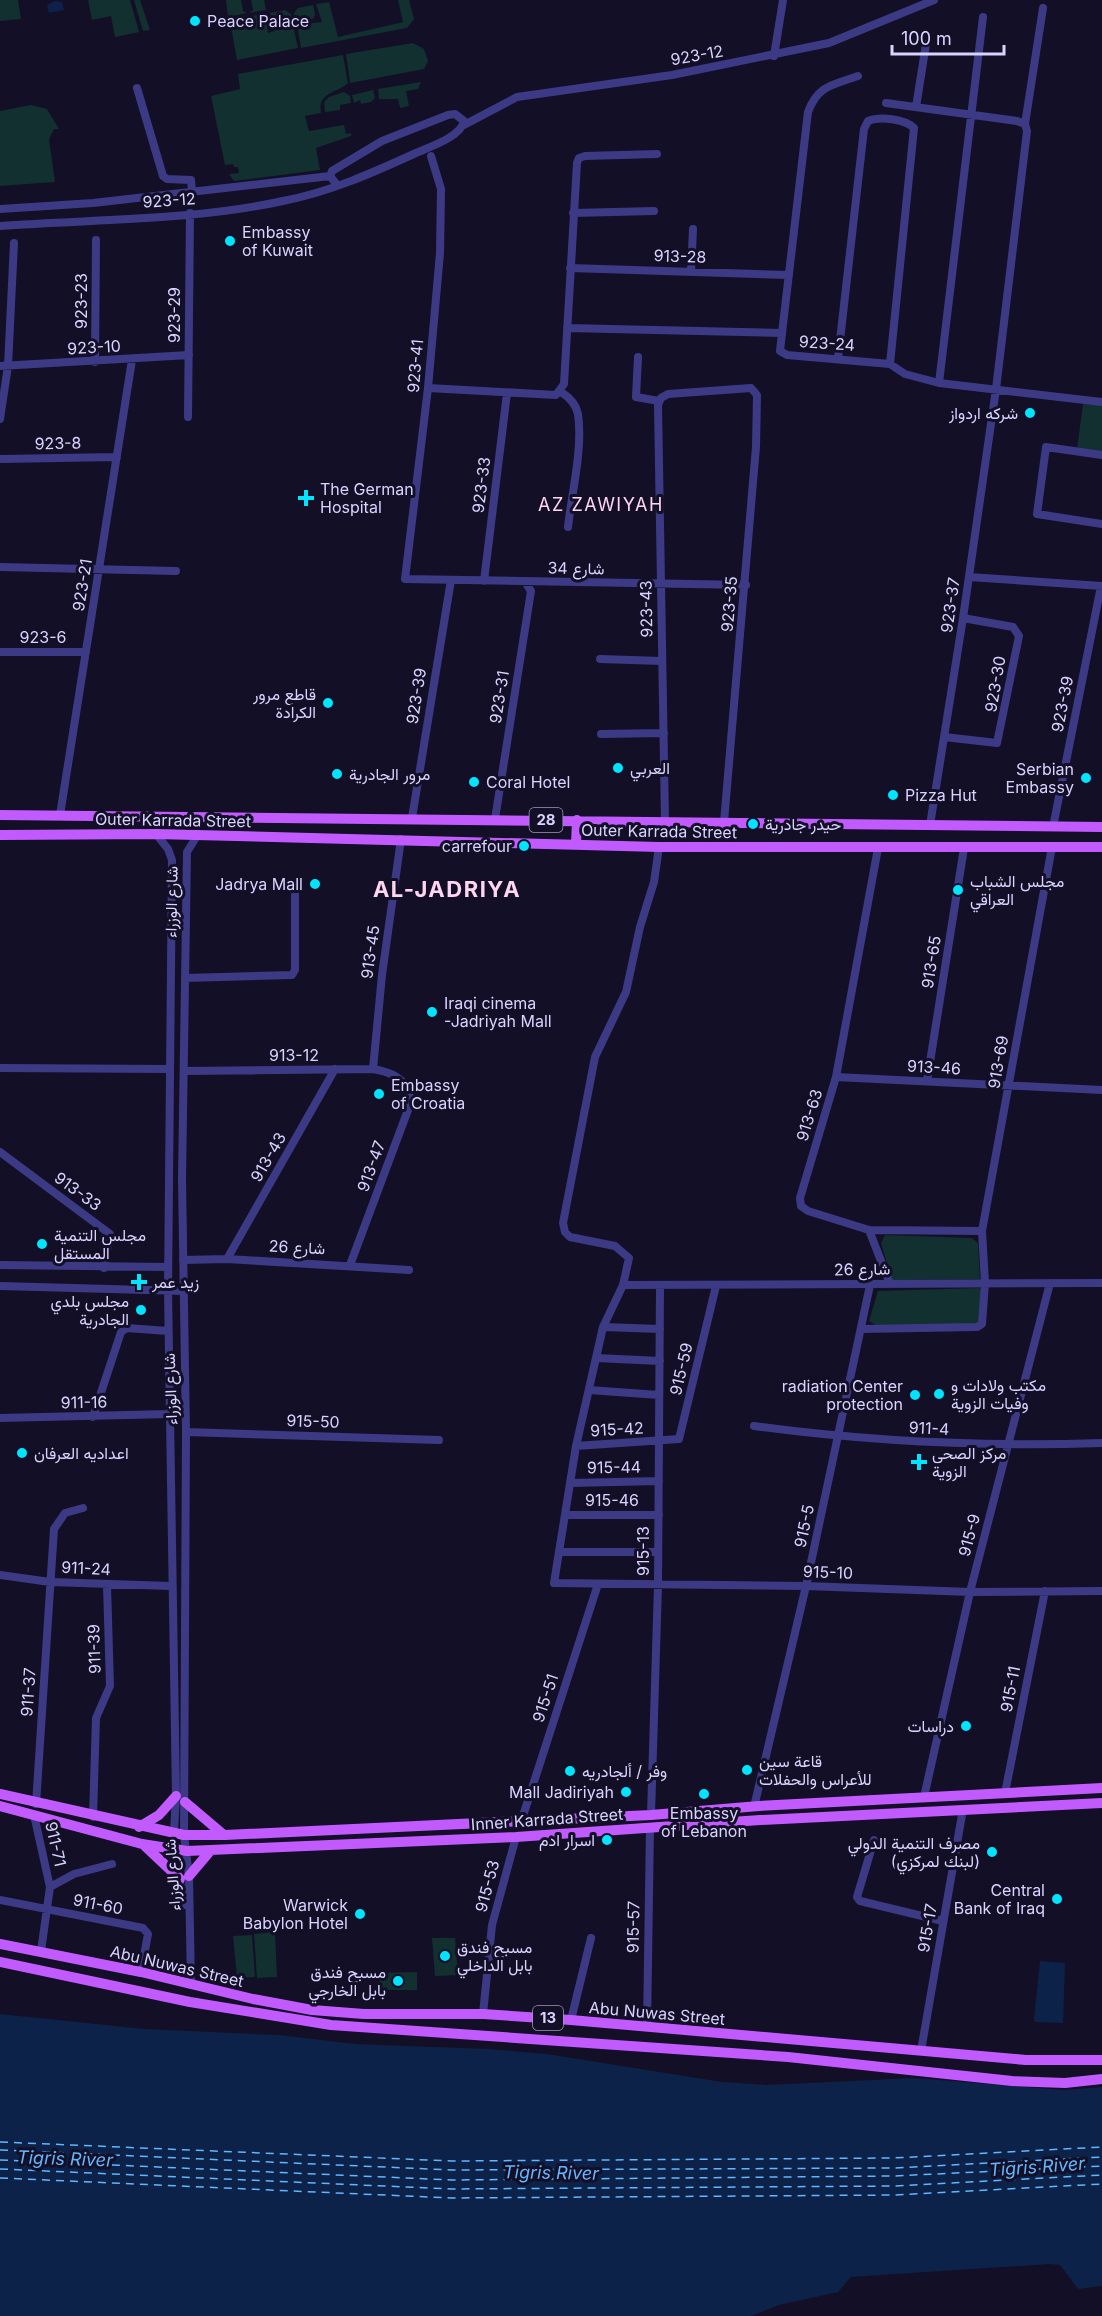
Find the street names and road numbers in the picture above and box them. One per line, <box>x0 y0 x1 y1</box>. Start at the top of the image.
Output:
street label: 923-12 <box>669 41 725 69</box>
street label: 923-12 <box>142 188 196 212</box>
street label: 913-28 <box>653 245 707 267</box>
street label: 923-23 <box>71 273 91 329</box>
street label: 923-29 <box>164 287 184 343</box>
street label: 923-24 <box>798 331 856 355</box>
street label: 923-10 <box>67 336 121 358</box>
street label: 923-41 <box>403 339 427 393</box>
street label: 923-8 <box>34 433 82 453</box>
street label: 923-33 <box>468 456 494 514</box>
street label: 923-21 <box>68 557 96 613</box>
street label: شارع 34 <box>547 558 605 580</box>
street label: 923-35 <box>717 575 741 633</box>
street label: 923-37 <box>936 576 964 634</box>
street label: 923-43 <box>636 580 656 638</box>
street label: 923-6 <box>20 627 66 647</box>
street label: 923-30 <box>980 654 1010 714</box>
street label: 923-39 <box>402 667 430 725</box>
street label: 923-31 <box>485 669 513 725</box>
street label: 923-39 <box>1047 674 1077 734</box>
road number: 28 <box>530 808 562 832</box>
street label: Outer Karrada Street <box>95 809 251 831</box>
street label: Outer Karrada Street <box>581 820 737 842</box>
street label: شارع الوزراء <box>160 866 184 938</box>
street label: 913-45 <box>356 924 384 980</box>
street label: 913-65 <box>917 934 945 990</box>
street label: 913-69 <box>984 1034 1012 1090</box>
street label: 913-12 <box>269 1045 319 1065</box>
street label: 913-46 <box>907 1056 961 1078</box>
street label: 913-63 <box>792 1087 826 1143</box>
street label: 913-43 <box>246 1129 290 1185</box>
street label: 913-47 <box>353 1138 389 1194</box>
street label: 913-33 <box>51 1167 105 1215</box>
street label: شارع 26 <box>268 1236 326 1260</box>
street label: شارع 26 <box>834 1259 890 1281</box>
street label: 915-59 <box>665 1341 697 1397</box>
street label: شارع الوزراء <box>159 1353 183 1425</box>
street label: 911-16 <box>60 1392 108 1412</box>
street label: 915-50 <box>286 1410 340 1432</box>
street label: 911-4 <box>908 1417 950 1439</box>
street label: 915-42 <box>590 1418 644 1440</box>
street label: 915-44 <box>587 1457 641 1477</box>
street label: 915-46 <box>585 1490 639 1510</box>
street label: 915-5 <box>790 1503 818 1549</box>
street label: 915-9 <box>954 1511 984 1559</box>
street label: 915-13 <box>633 1526 653 1576</box>
street label: 911-24 <box>61 1557 111 1579</box>
street label: 915-10 <box>803 1561 853 1583</box>
street label: 911-39 <box>83 1624 105 1674</box>
street label: 915-11 <box>996 1664 1024 1714</box>
street label: 911-37 <box>16 1667 40 1717</box>
street label: 915-51 <box>528 1671 562 1725</box>
street label: Inner Karrada Street <box>470 1804 624 1834</box>
street label: 911-71 <box>41 1820 71 1868</box>
street label: شارع الوزراء <box>160 1838 186 1912</box>
street label: 915-53 <box>470 1858 504 1914</box>
street label: 911-60 <box>71 1889 125 1919</box>
street label: 915-57 <box>623 1901 643 1953</box>
street label: 915-17 <box>913 1902 941 1954</box>
street label: Abu Nuwas Street <box>108 1941 246 1991</box>
street label: Abu Nuwas Street <box>588 1997 726 2029</box>
road number: 13 <box>533 2006 563 2030</box>

